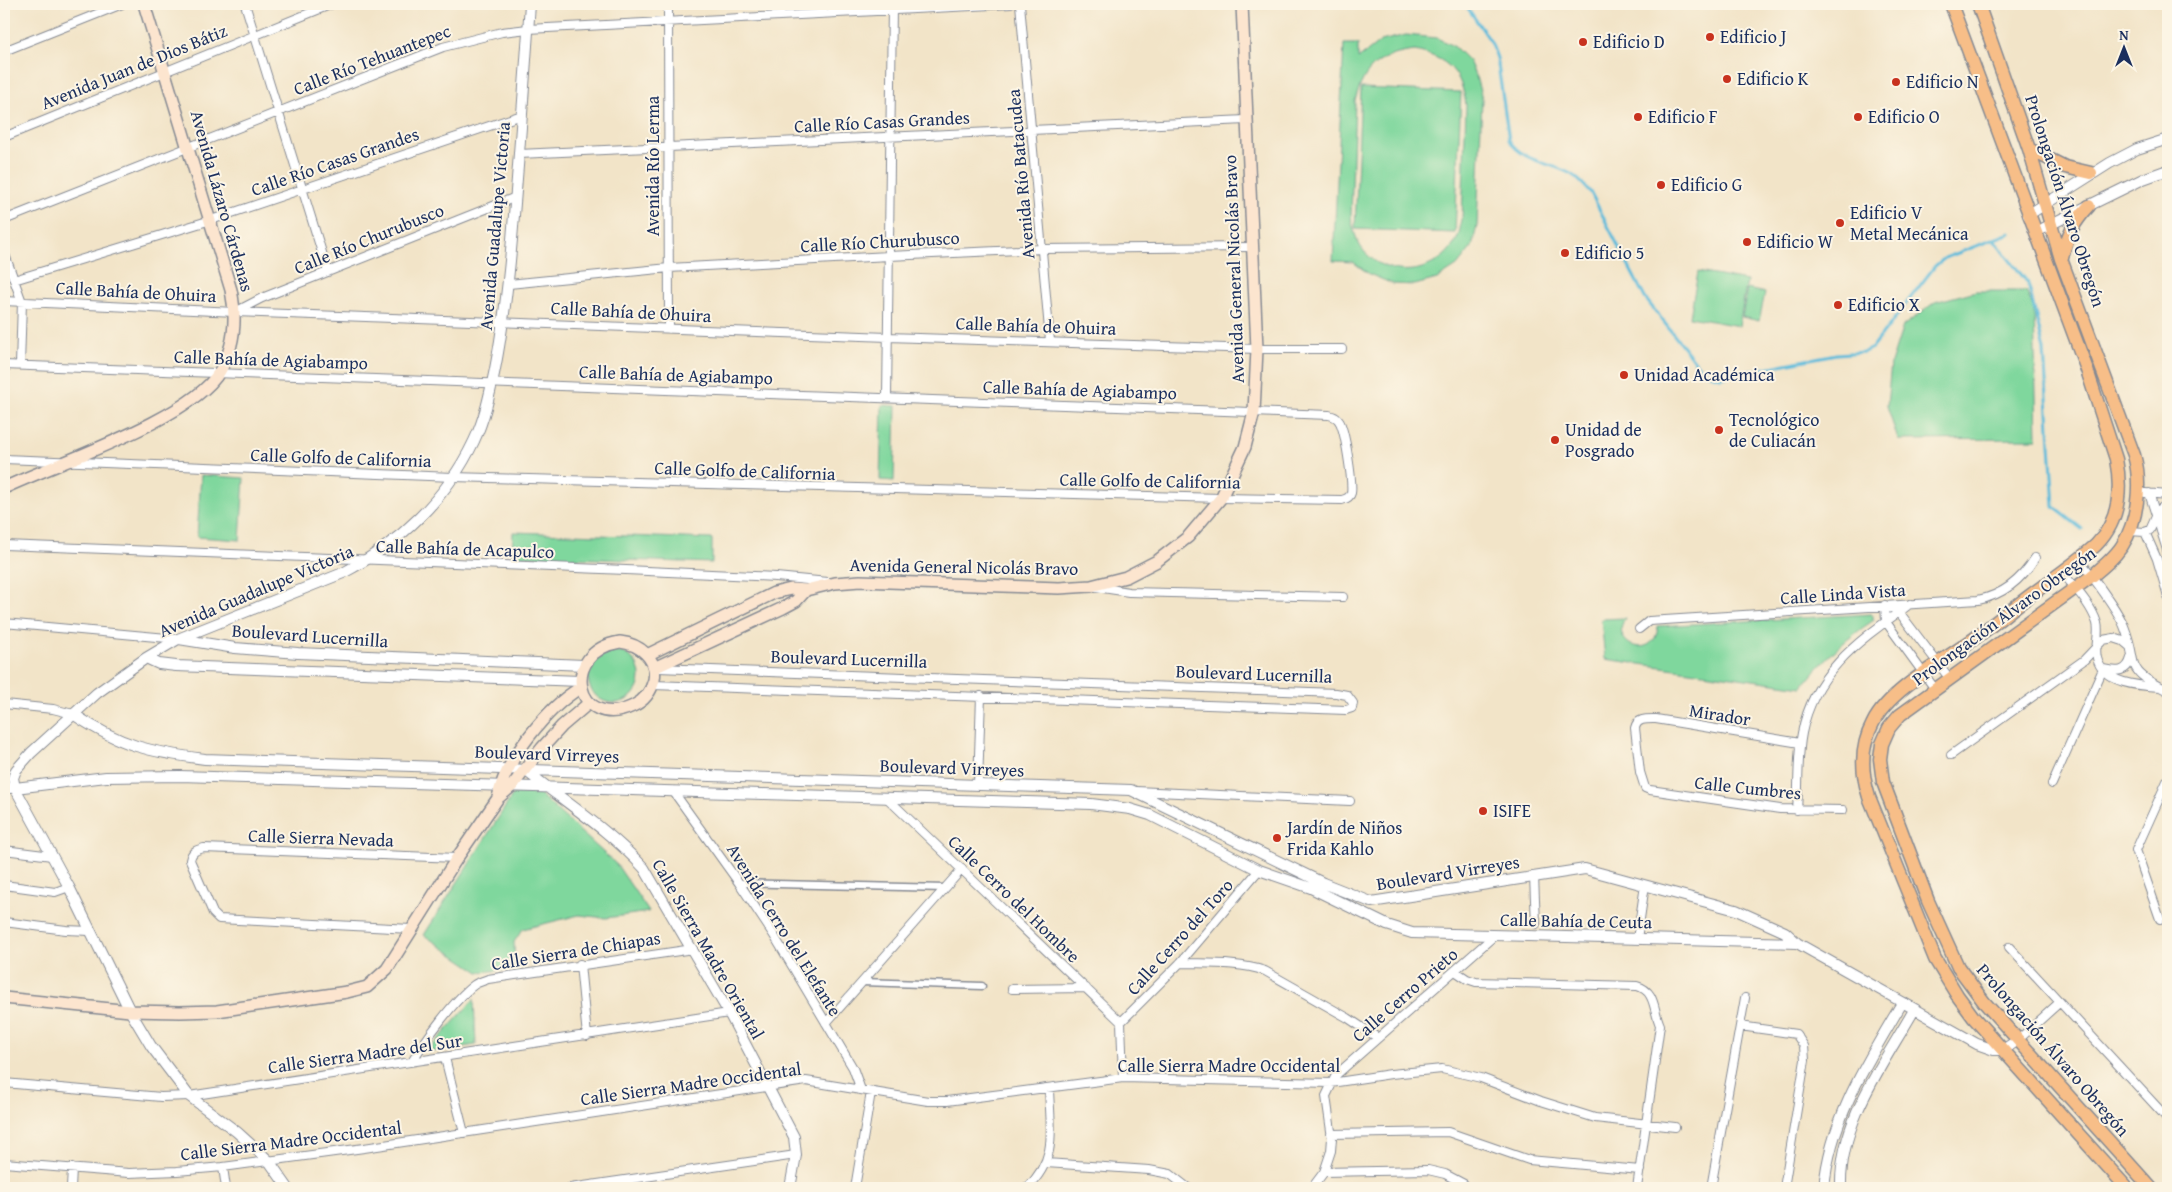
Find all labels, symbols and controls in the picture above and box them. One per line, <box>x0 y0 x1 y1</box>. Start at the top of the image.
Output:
street label: Avenida Juan de Dios Bátiz <box>37 17 231 116</box>
street label: Calle Río Tehuantepec <box>289 17 454 102</box>
north arrow <box>2100 22 2150 72</box>
place label: Edificio J <box>1720 23 1787 50</box>
text: N <box>2119 25 2129 45</box>
place label: Edificio D <box>1593 28 1665 55</box>
marker: Edificio J <box>1704 31 1716 43</box>
marker: Edificio D <box>1577 36 1589 48</box>
place label: Edificio K <box>1737 65 1809 92</box>
place label: Edificio N <box>1906 68 1979 95</box>
marker: Edificio K <box>1721 73 1733 85</box>
marker: Edificio N <box>1890 76 1902 88</box>
street label: Avenida Río Batacudea <box>1000 87 1041 260</box>
street label: Prolongación Álvaro Obregón <box>2018 91 2113 310</box>
street label: Avenida Río Lerma <box>639 95 666 236</box>
street label: Calle Río Casas Grandes <box>793 103 971 140</box>
place label: Edificio F <box>1648 103 1718 130</box>
place label: Edificio O <box>1868 103 1940 130</box>
street label: Avenida Lázaro Cárdenas <box>184 107 261 295</box>
marker: Edificio F <box>1632 111 1644 123</box>
marker: Edificio O <box>1852 111 1864 123</box>
street label: Calle Río Casas Grandes <box>247 120 422 203</box>
street label: Avenida Guadalupe Victoria <box>472 120 517 331</box>
street label: Avenida General Nicolás Bravo <box>1216 154 1251 384</box>
place label: Edificio G <box>1671 171 1743 198</box>
marker: Edificio G <box>1655 179 1667 191</box>
street label: Calle Río Churubusco <box>290 196 448 281</box>
place label: Edificio V Metal Mecánica <box>1850 199 1969 247</box>
marker: Edificio V Metal Mecánica <box>1834 217 1846 229</box>
street label: Calle Río Churubusco <box>800 224 960 259</box>
place label: Edificio W <box>1757 228 1834 255</box>
marker: Edificio W <box>1741 236 1753 248</box>
place label: Edificio 5 <box>1575 239 1644 266</box>
marker: Edificio 5 <box>1559 247 1571 259</box>
street label: Calle Bahía de Ohuira <box>55 274 217 309</box>
place label: Edificio X <box>1848 291 1920 318</box>
street label: Calle Bahía de Ohuira <box>550 294 712 329</box>
marker: Edificio X <box>1832 299 1844 311</box>
street label: Calle Bahía de Ohuira <box>955 309 1117 342</box>
street label: Calle Bahía de Agiabampo <box>174 343 368 376</box>
street label: Calle Bahía de Agiabampo <box>579 358 773 391</box>
place label: Unidad Académica <box>1634 361 1775 388</box>
marker: Unidad Académica <box>1618 369 1630 381</box>
street label: Calle Bahía de Agiabampo <box>983 373 1177 406</box>
place label: Tecnológico de Culiacán <box>1729 406 1820 454</box>
place label: Unidad de Posgrado <box>1565 416 1642 464</box>
marker: Tecnológico de Culiacán <box>1713 424 1725 436</box>
marker: Unidad de Posgrado <box>1549 434 1561 446</box>
street label: Calle Golfo de California <box>250 441 432 474</box>
street label: Calle Golfo de California <box>654 454 836 487</box>
street label: Calle Golfo de California <box>1059 465 1241 496</box>
street label: Calle Bahía de Acapulco <box>375 532 555 565</box>
street label: Avenida Guadalupe Victoria <box>154 537 358 644</box>
street label: Prolongación Álvaro Obregón <box>1906 540 2101 692</box>
street label: Avenida General Nicolás Bravo <box>849 551 1079 582</box>
street label: Calle Linda Vista <box>1779 576 1907 611</box>
street label: Boulevard Lucernilla <box>231 617 390 654</box>
street label: Boulevard Lucernilla <box>770 642 928 675</box>
street label: Boulevard Lucernilla <box>1175 657 1333 690</box>
street label: Mirador <box>1687 696 1753 733</box>
street label: Boulevard Virreyes <box>474 737 620 770</box>
street label: Boulevard Virreyes <box>879 751 1025 784</box>
street label: Calle Cumbres <box>1693 768 1803 807</box>
place label: ISIFE <box>1493 797 1531 824</box>
marker: ISIFE <box>1477 805 1489 817</box>
place label: Jardín de Niños Frida Kahlo <box>1285 814 1402 862</box>
street label: Calle Sierra Nevada <box>248 821 395 854</box>
street label: Calle Cerro del Hombre <box>942 828 1087 969</box>
marker: Jardín de Niños Frida Kahlo <box>1271 832 1283 844</box>
street label: Avenida Cerro del Elefante <box>720 838 849 1021</box>
street label: Boulevard Virreyes <box>1374 848 1521 897</box>
street label: Calle Sierra Madre Oriental <box>646 853 771 1044</box>
street label: Calle Cerro del Toro <box>1120 872 1239 1001</box>
street label: Calle Bahía de Ceuta <box>1500 906 1653 935</box>
street label: Calle Sierra de Chiapas <box>489 924 663 977</box>
street label: Calle Cerro Prieto <box>1346 941 1464 1048</box>
street label: Prolongación Álvaro Obregón <box>1971 957 2136 1142</box>
street label: Calle Sierra Madre del Sur <box>266 1026 464 1080</box>
street label: Calle Sierra Madre Occidental <box>1118 1052 1340 1079</box>
street label: Calle Sierra Madre Occidental <box>579 1055 803 1112</box>
street label: Calle Sierra Madre Occidental <box>179 1114 403 1167</box>

